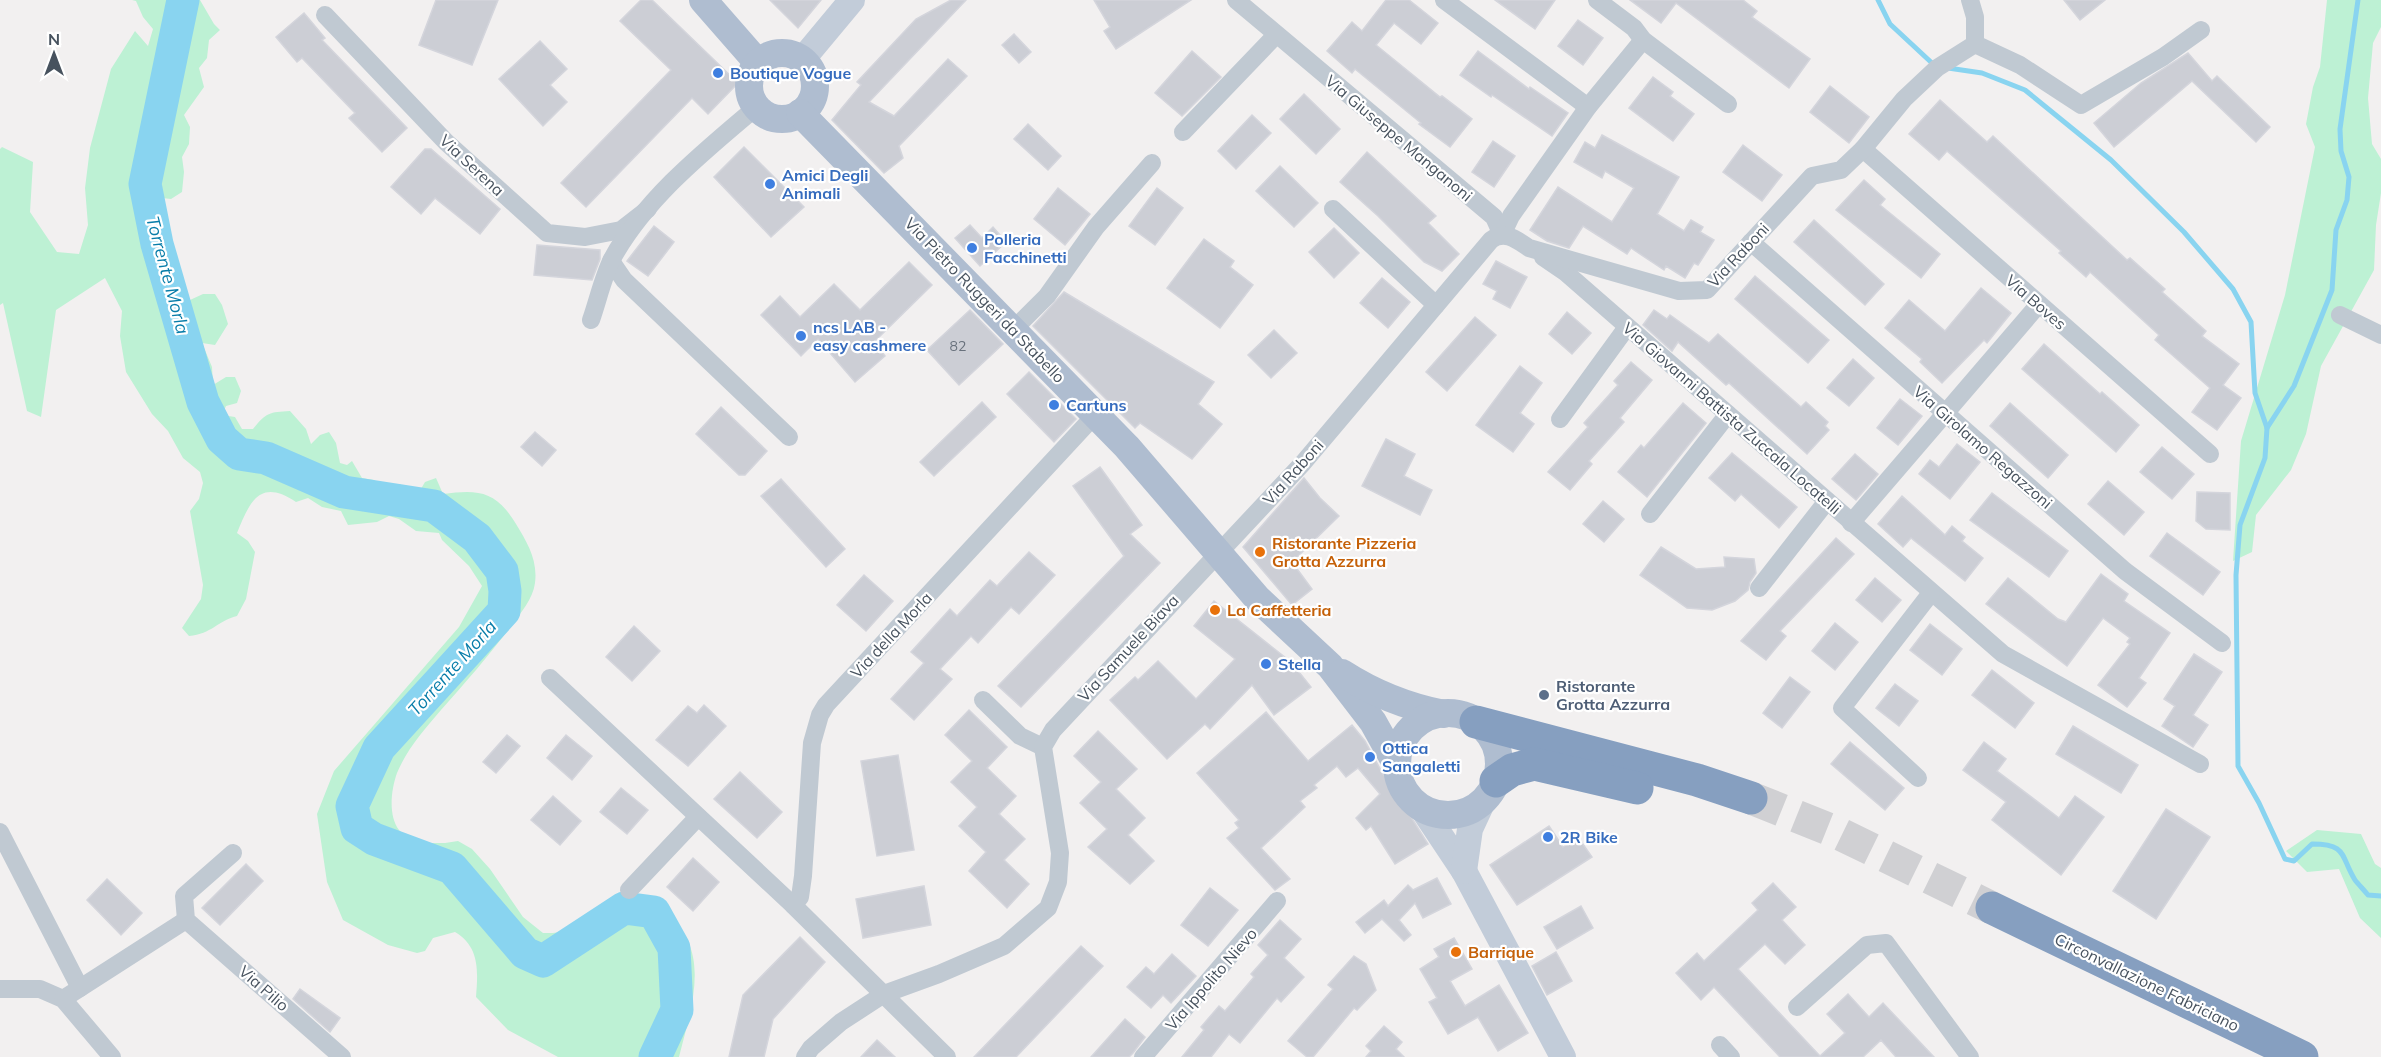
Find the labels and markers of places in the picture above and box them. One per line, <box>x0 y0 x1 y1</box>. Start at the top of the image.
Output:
place label: Boutique Vogue <box>730 63 851 83</box>
marker: Boutique Vogue <box>711 66 725 80</box>
place label: Amici Degli Animali <box>782 165 868 203</box>
marker: Amici Degli Animali <box>763 177 777 191</box>
place label: Polleria Facchinetti <box>984 229 1067 267</box>
marker: Polleria Facchinetti <box>965 241 979 255</box>
place label: ncs LAB - easy cashmere <box>813 317 927 355</box>
marker: ncs LAB - easy cashmere <box>794 329 808 343</box>
place label: Cartuns <box>1066 395 1127 415</box>
marker: Cartuns <box>1047 398 1061 412</box>
place label: Ristorante Pizzeria Grotta Azzurra <box>1272 533 1416 571</box>
marker: Ristorante Pizzeria Grotta Azzurra <box>1253 545 1267 559</box>
place label: La Caffetteria <box>1227 600 1332 620</box>
marker: La Caffetteria <box>1208 603 1222 617</box>
place label: Stella <box>1278 654 1321 674</box>
marker: Stella <box>1259 657 1273 671</box>
place label: Ristorante Grotta Azzurra <box>1556 676 1670 714</box>
marker: Ristorante Grotta Azzurra <box>1537 688 1551 702</box>
place label: Ottica Sangaletti <box>1382 738 1461 776</box>
marker: Ottica Sangaletti <box>1363 750 1377 764</box>
place label: 2R Bike <box>1560 827 1618 847</box>
marker: 2R Bike <box>1541 830 1555 844</box>
place label: Barrique <box>1468 942 1534 962</box>
marker: Barrique <box>1449 945 1463 959</box>

